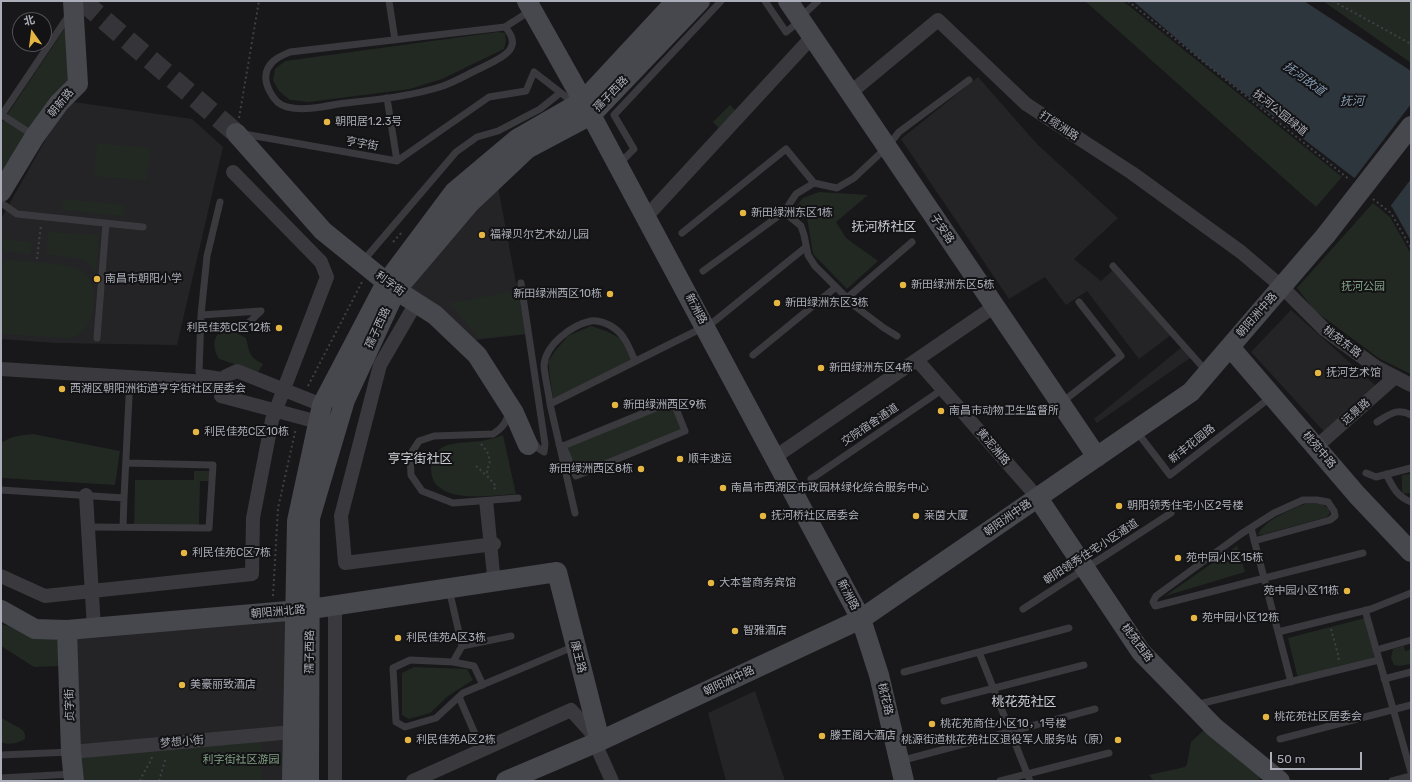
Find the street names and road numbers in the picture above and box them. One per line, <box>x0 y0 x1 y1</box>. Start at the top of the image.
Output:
street label: 孺子西路 <box>591 74 631 114</box>
street label: 朝新路 <box>45 86 77 120</box>
street label: 抚河公园绿道 <box>1250 87 1310 139</box>
street label: 打缆洲路 <box>1037 108 1081 144</box>
street label: 亨字街 <box>345 135 379 153</box>
street label: 子安路 <box>927 212 957 246</box>
street label: 利字街 <box>373 269 407 299</box>
street label: 朝阳洲中路 <box>1234 290 1280 340</box>
street label: 新洲路 <box>682 291 710 327</box>
street label: 孺子西路 <box>363 305 393 351</box>
street label: 桃苑东路 <box>1320 323 1364 361</box>
street label: 远景路 <box>1339 396 1373 428</box>
street label: 交院宿舍通道 <box>839 401 901 449</box>
street label: 新丰花园路 <box>1166 422 1218 466</box>
street label: 黄泥洲路 <box>974 426 1012 468</box>
street label: 桃苑中路 <box>1300 429 1338 471</box>
street label: 朝阳洲中路 <box>982 497 1034 539</box>
street label: 朝阳领秀住宅小区通道 <box>1041 517 1141 587</box>
street label: 新洲路 <box>834 577 862 613</box>
street label: 朝阳洲北路 <box>250 603 306 621</box>
street label: 桃苑西路 <box>1118 621 1156 665</box>
street label: 孺子西路 <box>303 630 317 674</box>
street label: 康王路 <box>568 639 588 675</box>
street label: 朝阳洲中路 <box>701 663 757 699</box>
street label: 桃花路 <box>875 681 895 717</box>
street label: 贞字街 <box>63 688 77 722</box>
street label: 梦想小街 <box>160 734 204 750</box>

